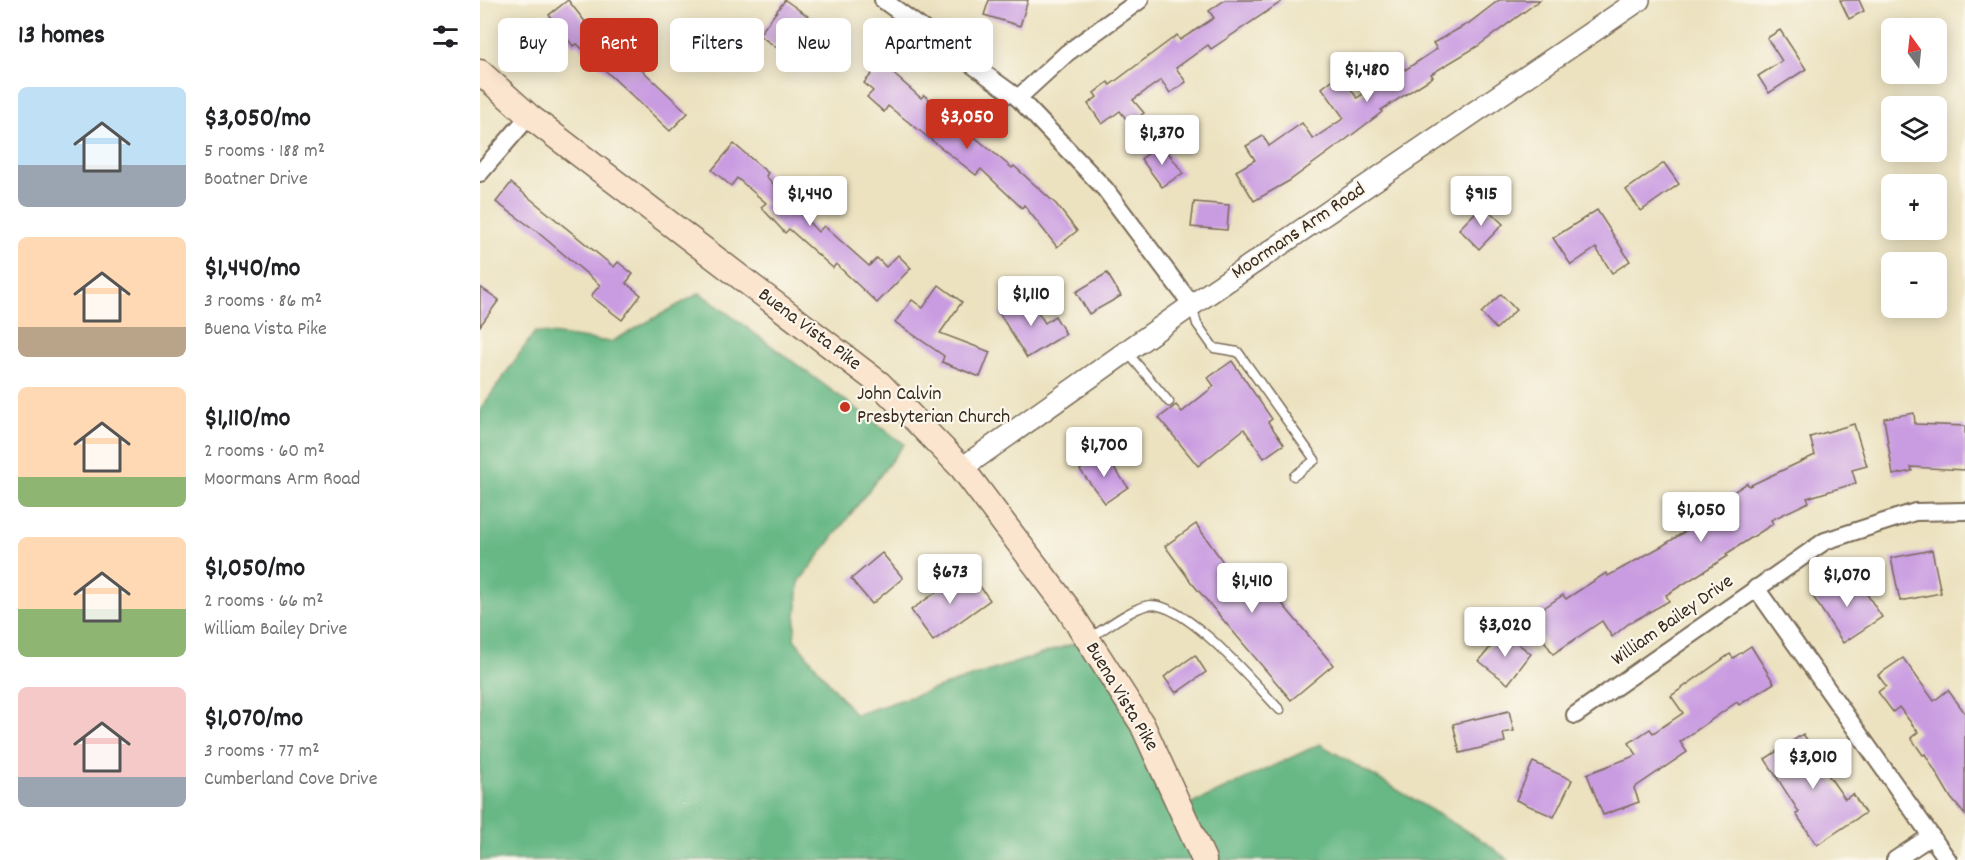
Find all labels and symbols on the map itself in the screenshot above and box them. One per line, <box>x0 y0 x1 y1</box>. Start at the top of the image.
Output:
north arrow <box>1881 18 1947 84</box>
pin: $1,480 <box>1318 52 1416 103</box>
pin: $3,050 <box>918 99 1016 150</box>
pin: $1,370 <box>1113 115 1211 166</box>
pin: $1,440 <box>761 176 859 227</box>
pin: $915 <box>1445 176 1517 227</box>
street label: Moormans Arm Road <box>1226 177 1372 287</box>
pin: $1,110 <box>982 276 1080 327</box>
street label: Buena Vista Pike <box>752 282 867 378</box>
place label: John Calvin Presbyterian Church <box>857 381 1010 432</box>
marker: John Calvin Presbyterian Church <box>838 400 852 414</box>
pin: $1,700 <box>1055 427 1153 478</box>
pin: $1,050 <box>1652 492 1750 543</box>
pin: $673 <box>914 554 986 605</box>
pin: $1,070 <box>1798 557 1896 608</box>
pin: $1,410 <box>1203 563 1301 614</box>
street label: William Bailey Drive <box>1606 568 1740 674</box>
pin: $3,020 <box>1456 607 1554 658</box>
street label: Buena Vista Pike <box>1077 637 1165 757</box>
pin: $3,010 <box>1764 739 1862 790</box>

